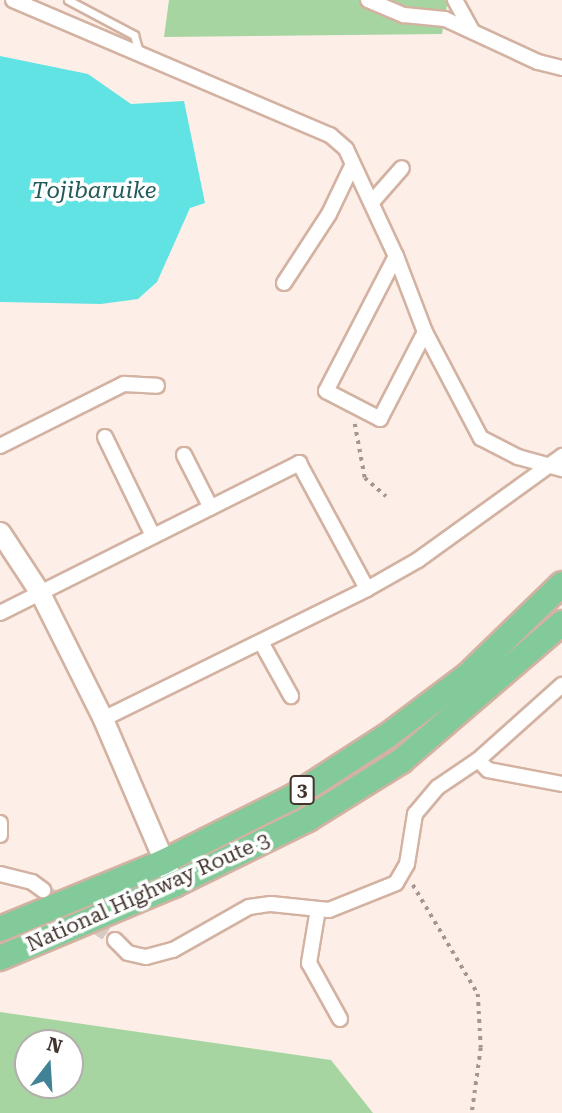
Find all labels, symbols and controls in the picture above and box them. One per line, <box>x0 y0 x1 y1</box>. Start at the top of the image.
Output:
water label: Tojibaruike <box>31 177 157 205</box>
road number: 3 <box>288 775 316 806</box>
street label: National Highway Route 3 <box>23 827 273 957</box>
north arrow <box>14 1029 84 1099</box>
text: N <box>44 1032 65 1058</box>

